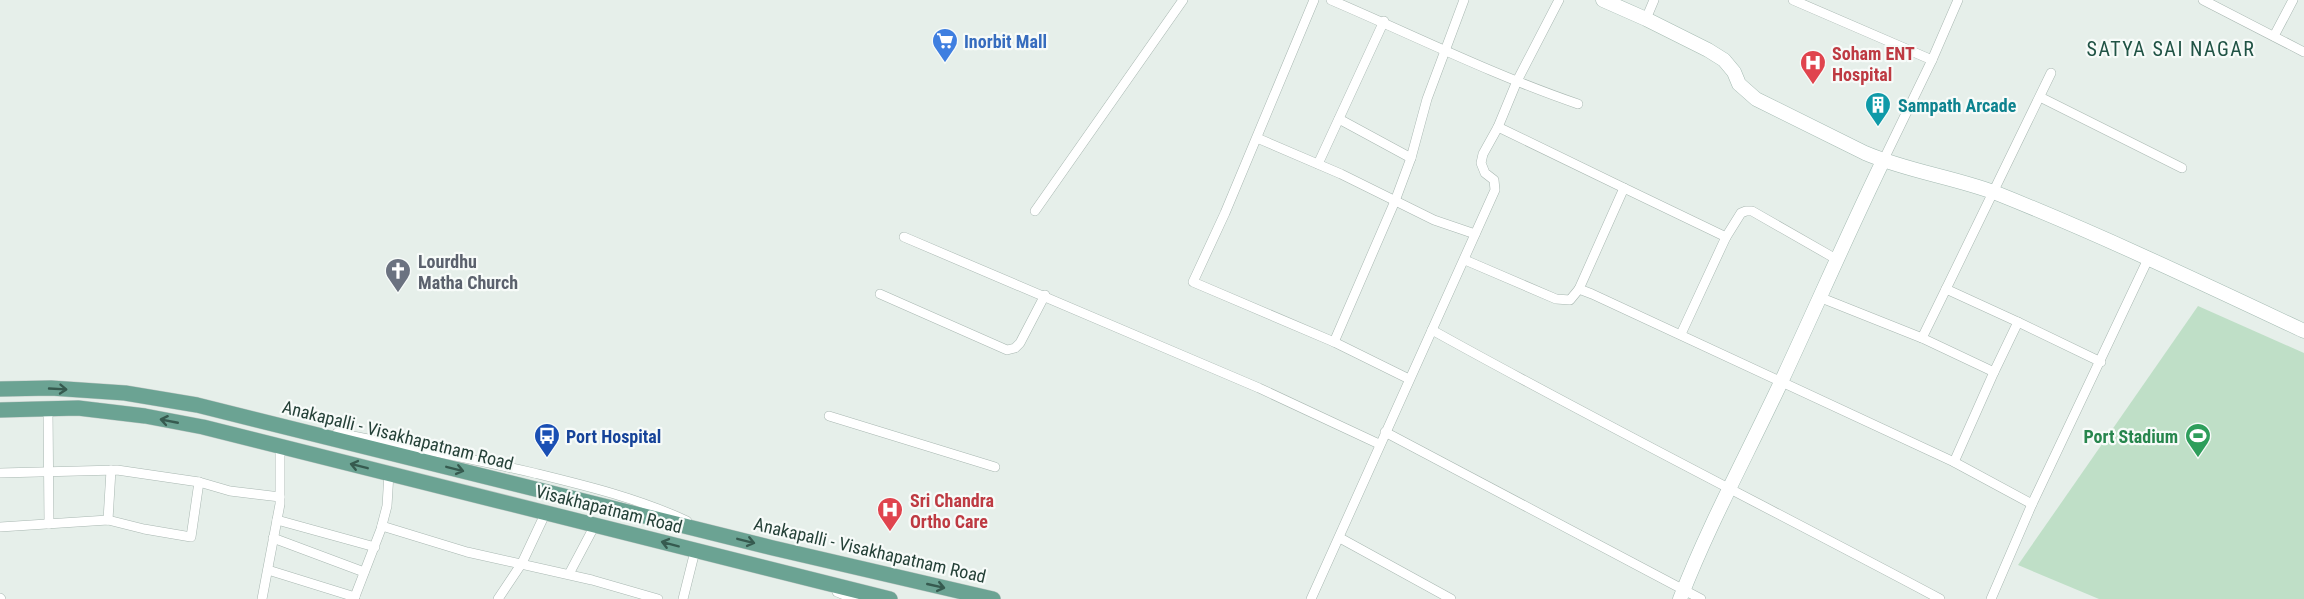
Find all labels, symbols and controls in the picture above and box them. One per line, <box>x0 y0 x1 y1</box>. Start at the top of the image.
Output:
supermarket icon: Inorbit Mall <box>930 26 960 64</box>
place label: Inorbit Mall <box>964 31 1047 52</box>
district label: SATYA SAI NAGAR <box>2087 37 2255 61</box>
place label: Soham ENT Hospital <box>1832 43 1915 85</box>
hospital icon: Soham ENT Hospital <box>1798 48 1828 86</box>
building icon: Sampath Arcade <box>1863 90 1893 128</box>
place label: Sampath Arcade <box>1898 95 2017 116</box>
place label: Lourdhu Matha Church <box>418 251 518 293</box>
church icon: Lourdhu Matha Church <box>383 256 413 294</box>
one-way arrow <box>48 383 68 394</box>
street label: Anakapalli - Visakhapatnam Road <box>280 396 516 474</box>
one-way arrow <box>160 415 179 426</box>
bus stop icon: Port Hospital <box>532 421 562 459</box>
sports icon: Port Stadium <box>2183 421 2213 459</box>
place label: Port Hospital <box>566 426 661 447</box>
place label: Port Stadium <box>2083 426 2178 447</box>
one-way arrow <box>350 459 369 471</box>
one-way arrow <box>445 464 464 476</box>
street label: Visakhapatnam Road <box>533 481 685 537</box>
place label: Sri Chandra Ortho Care <box>910 490 994 532</box>
hospital icon: Sri Chandra Ortho Care <box>875 495 905 533</box>
street label: Anakapalli - Visakhapatnam Road <box>752 513 988 587</box>
one-way arrow <box>736 536 755 548</box>
one-way arrow <box>661 538 680 550</box>
one-way arrow <box>926 580 945 592</box>

